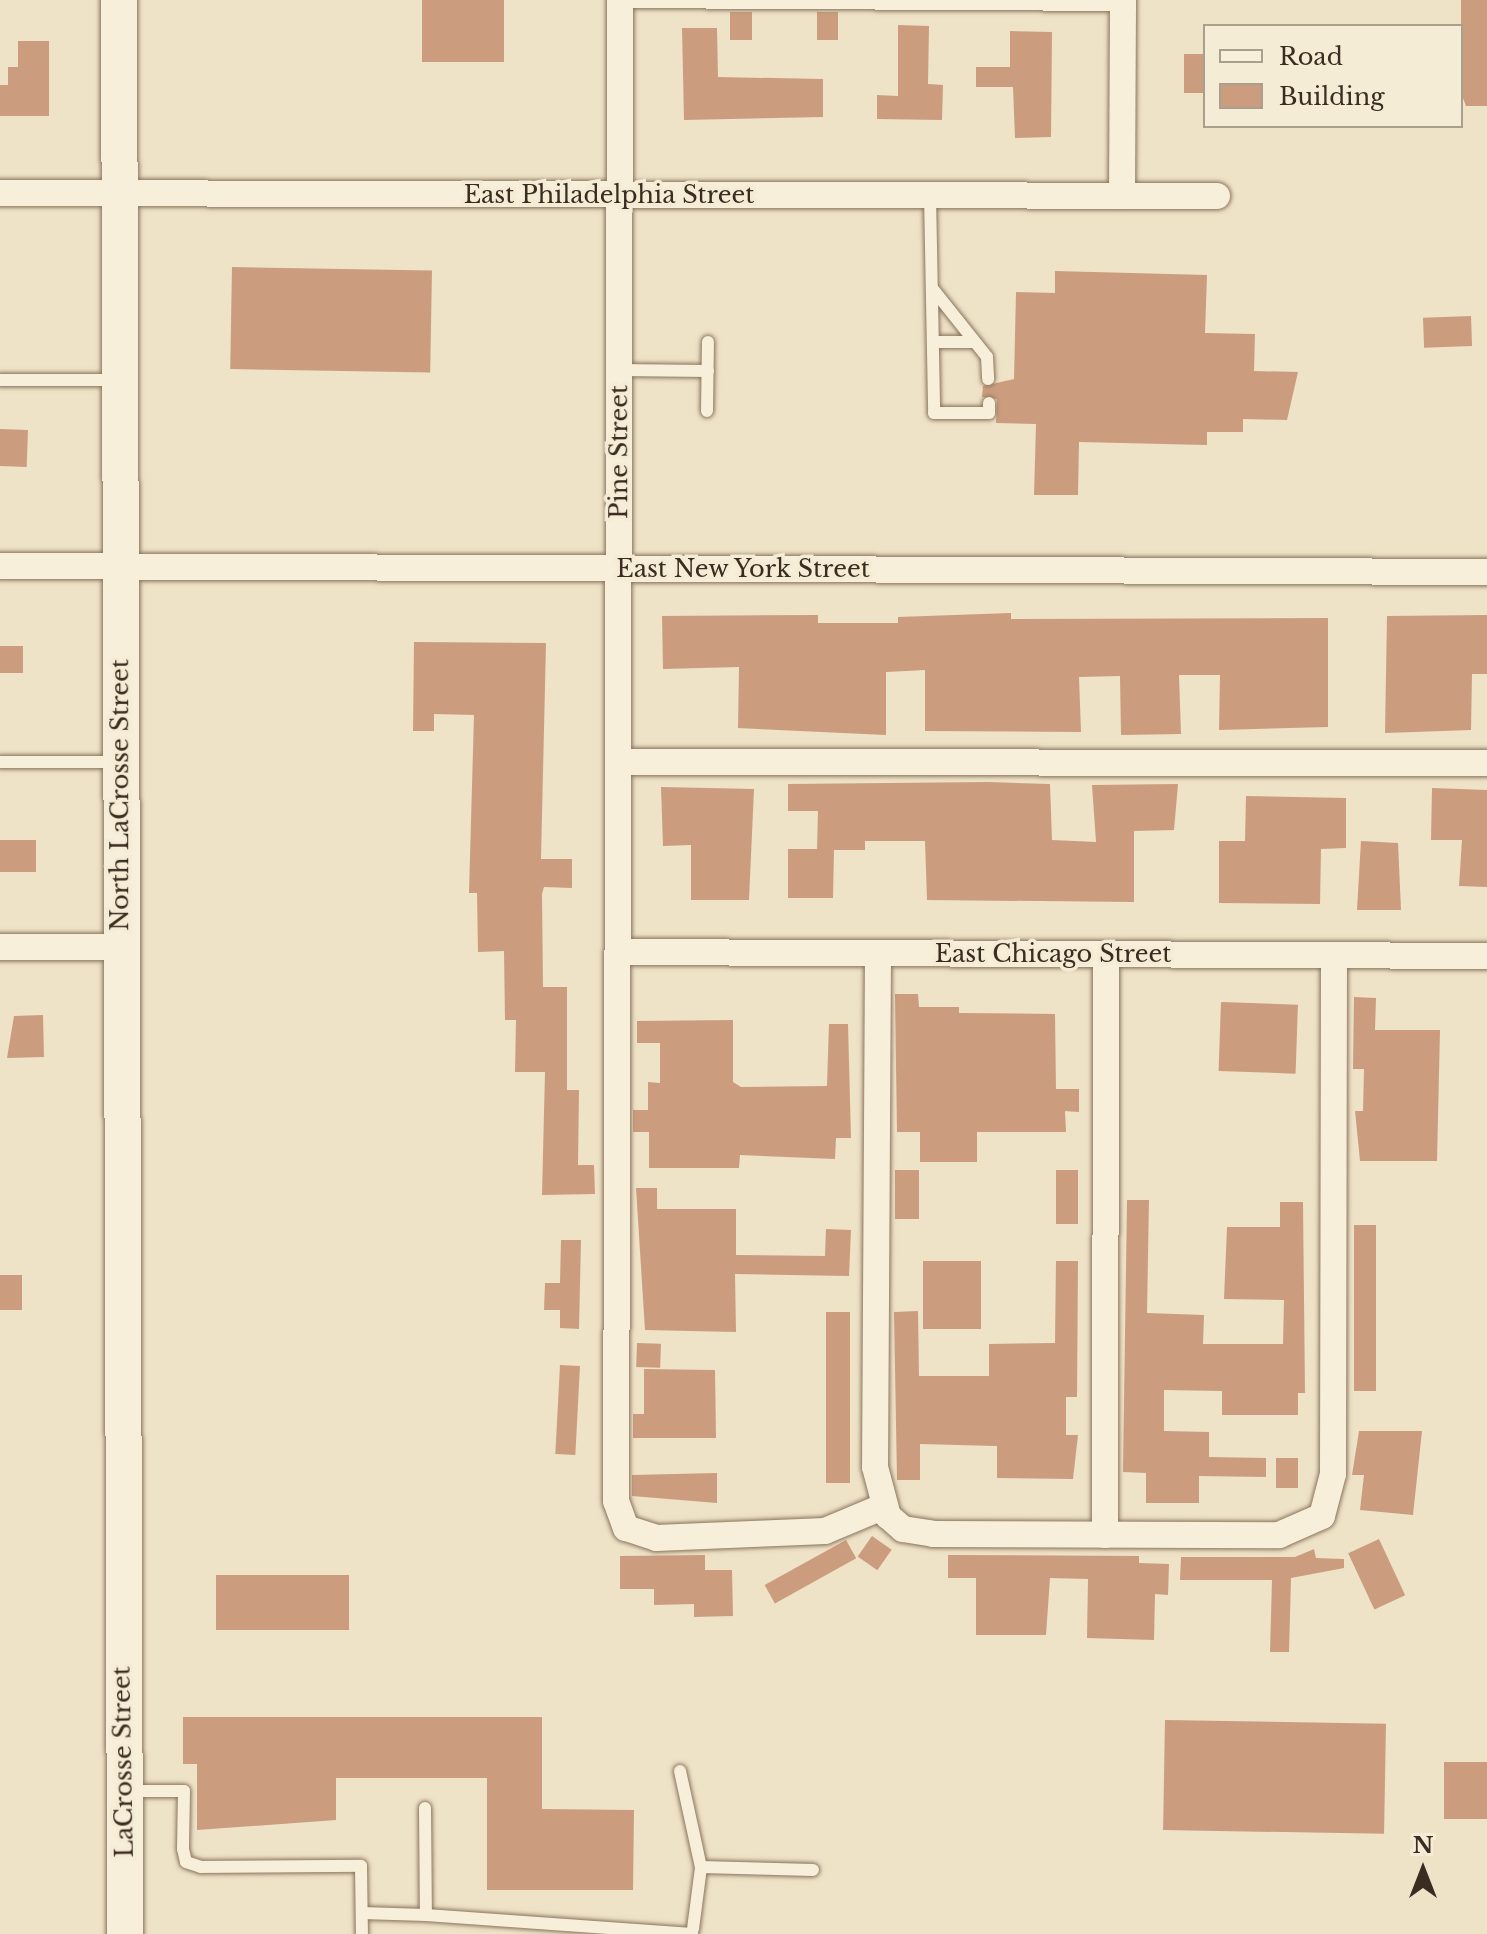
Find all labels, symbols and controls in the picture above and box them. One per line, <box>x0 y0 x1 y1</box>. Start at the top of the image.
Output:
legend <box>1203 24 1463 128</box>
text: Road <box>1279 42 1343 71</box>
text: Building <box>1279 82 1385 111</box>
street label: East Philadelphia Street <box>464 181 754 209</box>
street label: Pine Street <box>605 385 633 519</box>
street label: East New York Street <box>615 555 871 583</box>
street label: North LaCrosse Street <box>106 659 134 931</box>
street label: East Chicago Street <box>935 940 1171 968</box>
street label: LaCrosse Street <box>107 1666 139 1858</box>
north arrow <box>1383 1830 1463 1910</box>
text: N <box>1413 1832 1433 1859</box>

